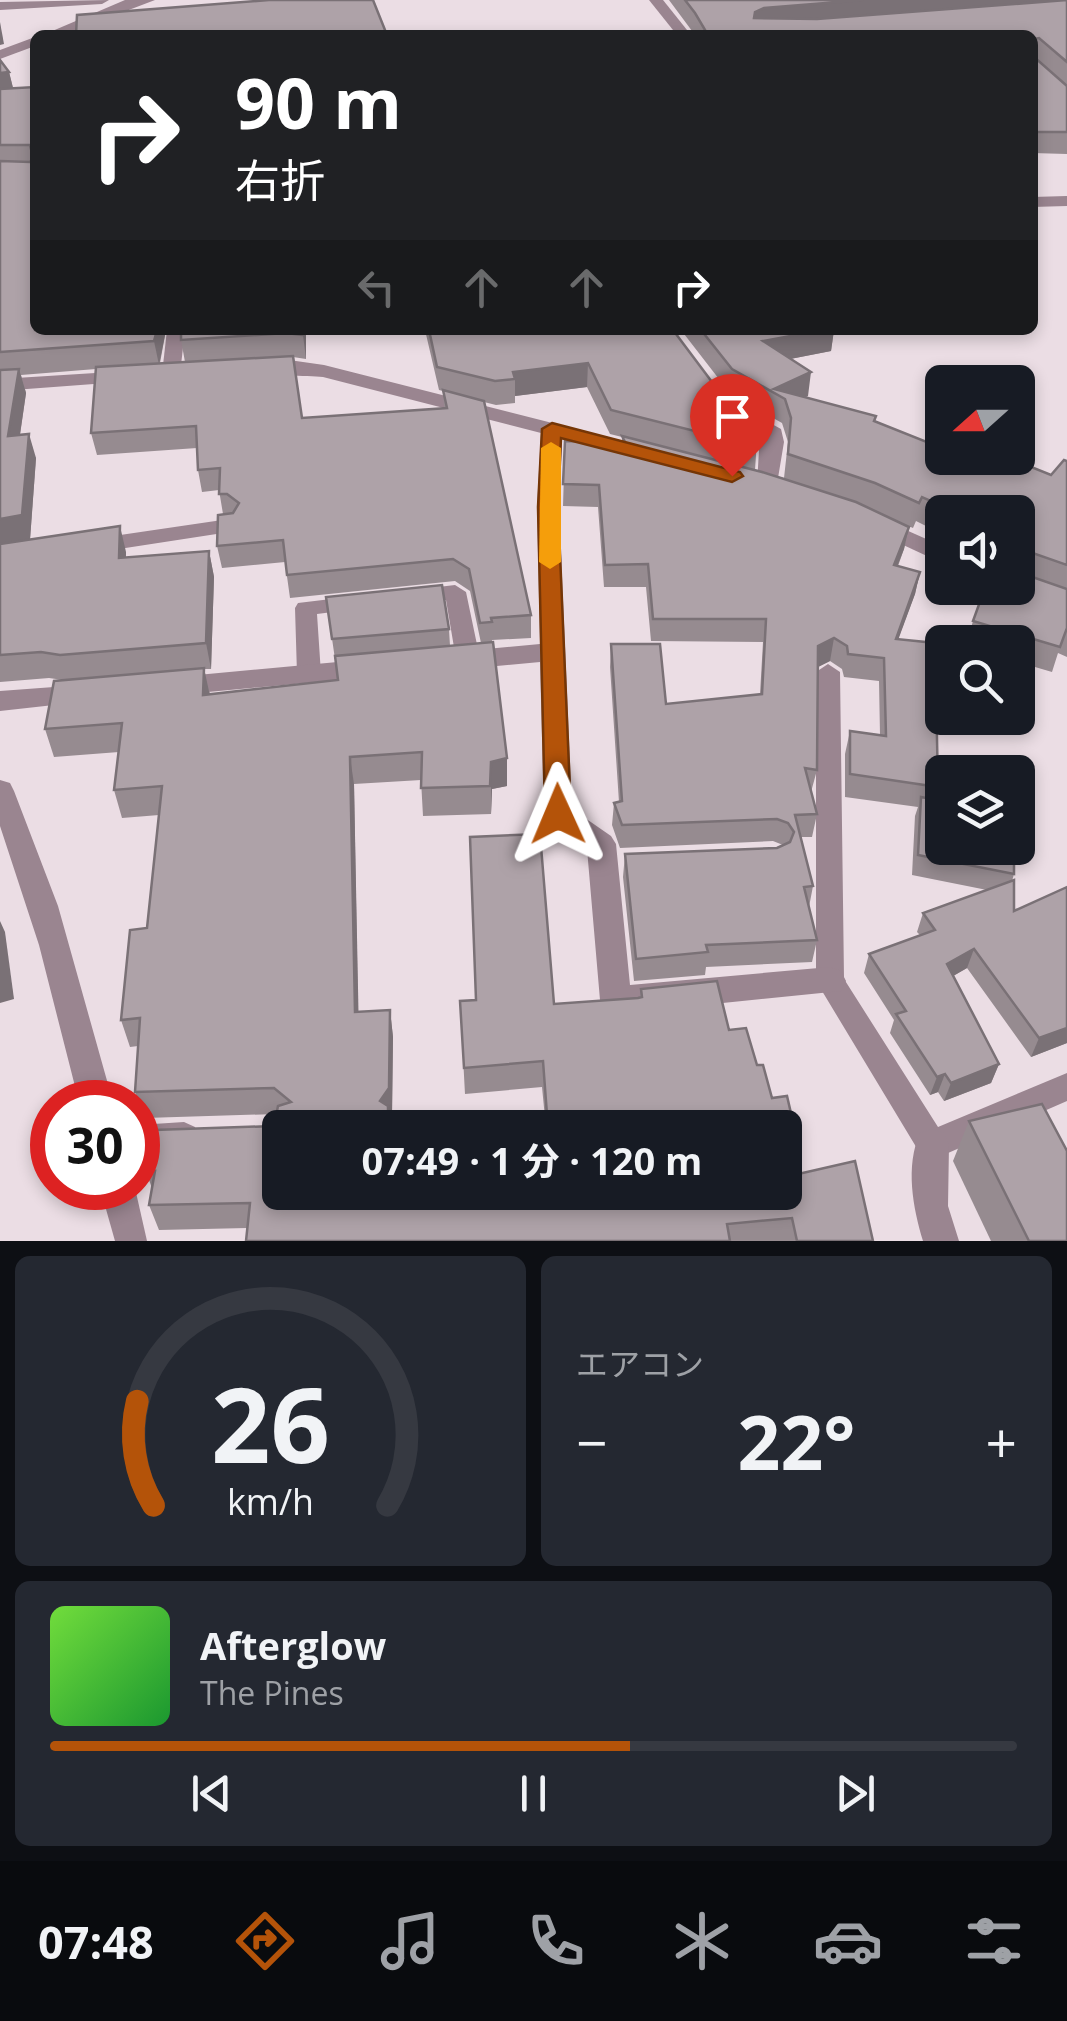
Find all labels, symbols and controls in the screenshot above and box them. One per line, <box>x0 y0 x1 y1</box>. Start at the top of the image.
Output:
text: 90 m <box>235 54 402 150</box>
icon: right <box>70 70 200 200</box>
text: 右折 <box>235 149 325 210</box>
icon: left <box>349 260 404 315</box>
icon: ahead <box>454 260 509 315</box>
icon: ahead <box>559 260 614 315</box>
icon: right <box>664 260 719 315</box>
north arrow <box>925 365 1035 475</box>
map controls <box>925 365 1035 865</box>
pin <box>690 374 775 477</box>
icon: arrive <box>705 389 760 444</box>
button: sound <box>925 495 1035 605</box>
button: search <box>925 625 1035 735</box>
button: layers <box>925 755 1035 865</box>
position arrow <box>506 762 610 866</box>
speed limit sign: 30 <box>30 1080 160 1210</box>
text: 07:49 · 1 分 · 120 m <box>362 1134 702 1186</box>
text: エアコン <box>576 1342 704 1385</box>
text: 26 <box>211 1352 330 1493</box>
text: 22° <box>738 1390 855 1492</box>
text: − <box>576 1404 607 1479</box>
text: + <box>986 1404 1017 1479</box>
text: km/h <box>227 1477 314 1525</box>
text: Afterglow <box>200 1619 386 1671</box>
text: The Pines <box>200 1671 344 1714</box>
icon: previous <box>184 1766 239 1821</box>
icon: pause <box>506 1766 561 1821</box>
icon: next <box>828 1766 883 1821</box>
icon: directions <box>230 1906 300 1976</box>
icon: music <box>375 1906 445 1976</box>
icon: phone <box>521 1906 591 1976</box>
icon: climate <box>667 1906 737 1976</box>
icon: car <box>813 1906 883 1976</box>
icon: filters <box>959 1906 1029 1976</box>
text: 07:48 <box>38 1911 154 1972</box>

